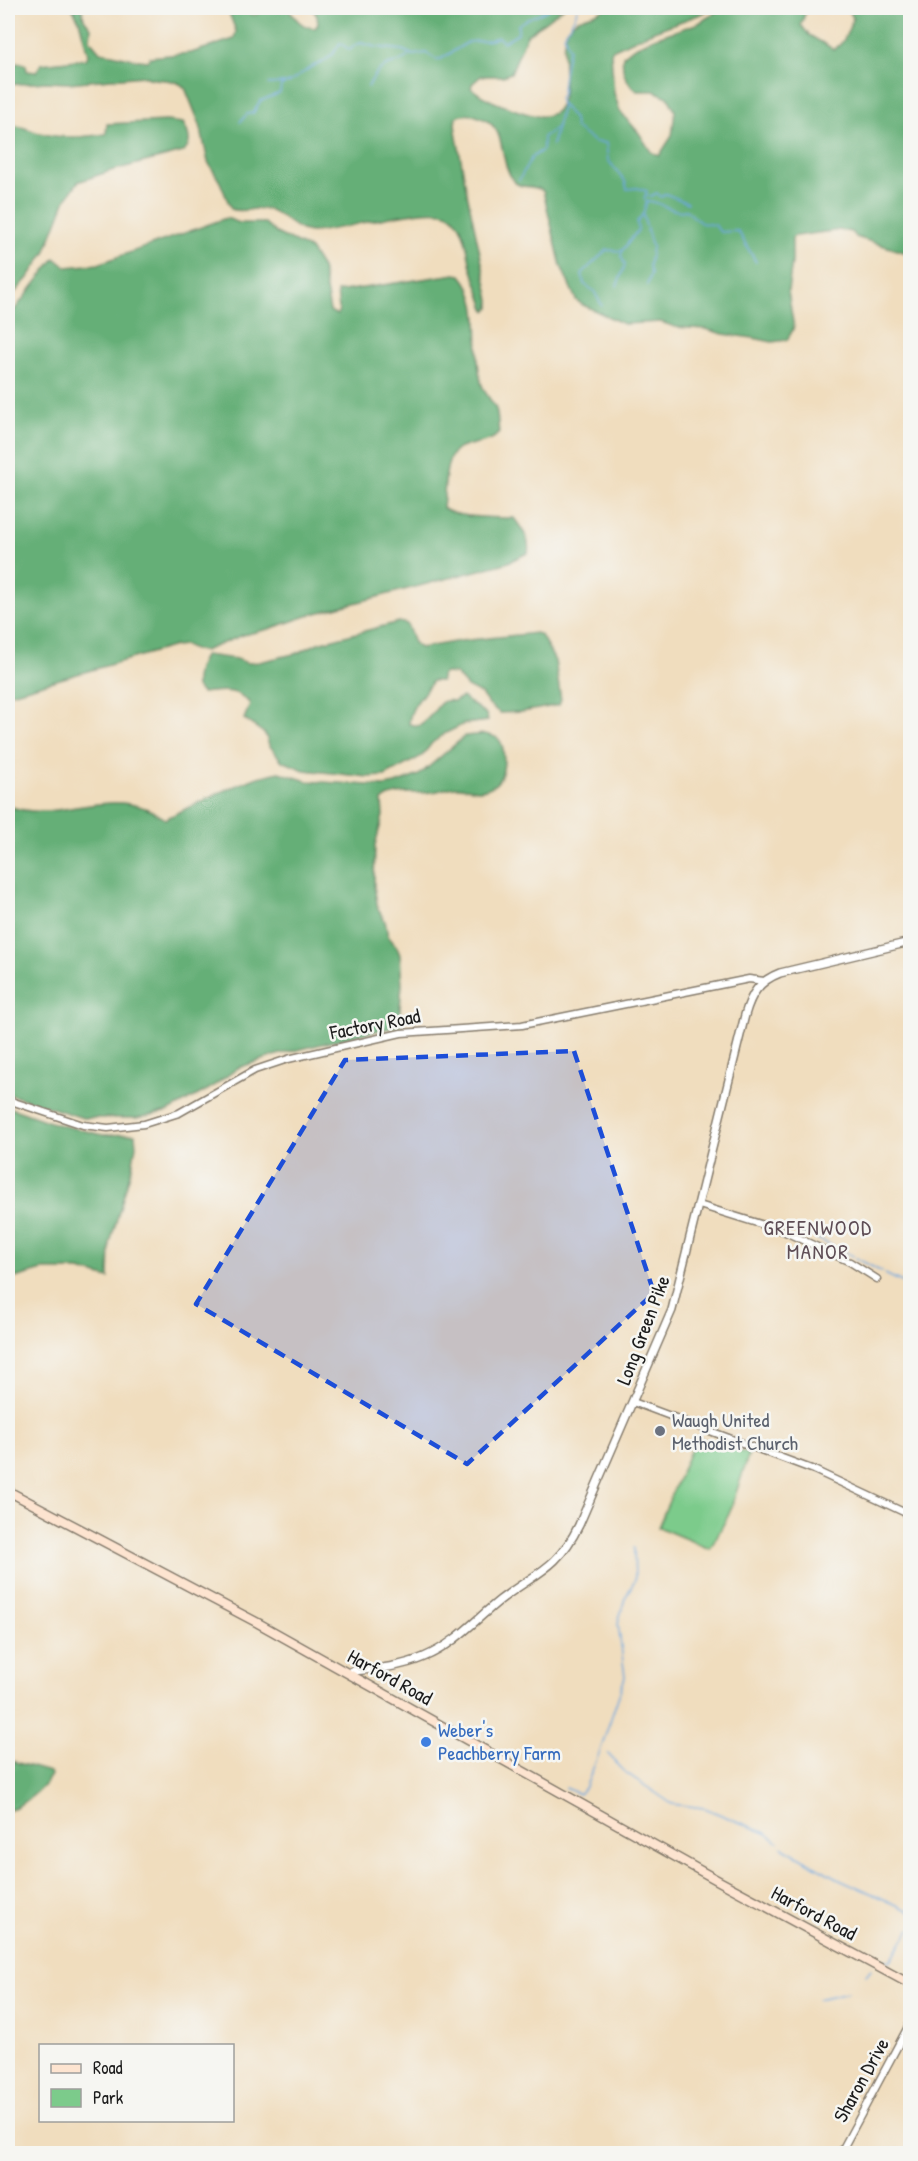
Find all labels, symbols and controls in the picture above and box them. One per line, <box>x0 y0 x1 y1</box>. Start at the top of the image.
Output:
street label: Factory Road <box>326 1001 423 1046</box>
district label: GREENWOOD MANOR <box>763 1213 873 1266</box>
street label: Long Green Pike <box>609 1271 676 1388</box>
place label: Waugh United Methodist Church <box>672 1406 798 1456</box>
marker: Waugh United Methodist Church <box>653 1424 667 1438</box>
street label: Harford Road <box>343 1642 438 1711</box>
place label: Weber's Peachberry Farm <box>438 1716 561 1766</box>
marker: Weber's Peachberry Farm <box>419 1735 433 1749</box>
street label: Harford Road <box>767 1879 862 1946</box>
street label: Sharon Drive <box>826 2033 895 2127</box>
legend <box>39 2044 234 2122</box>
text: Road <box>93 2055 123 2080</box>
text: Park <box>93 2085 124 2110</box>

